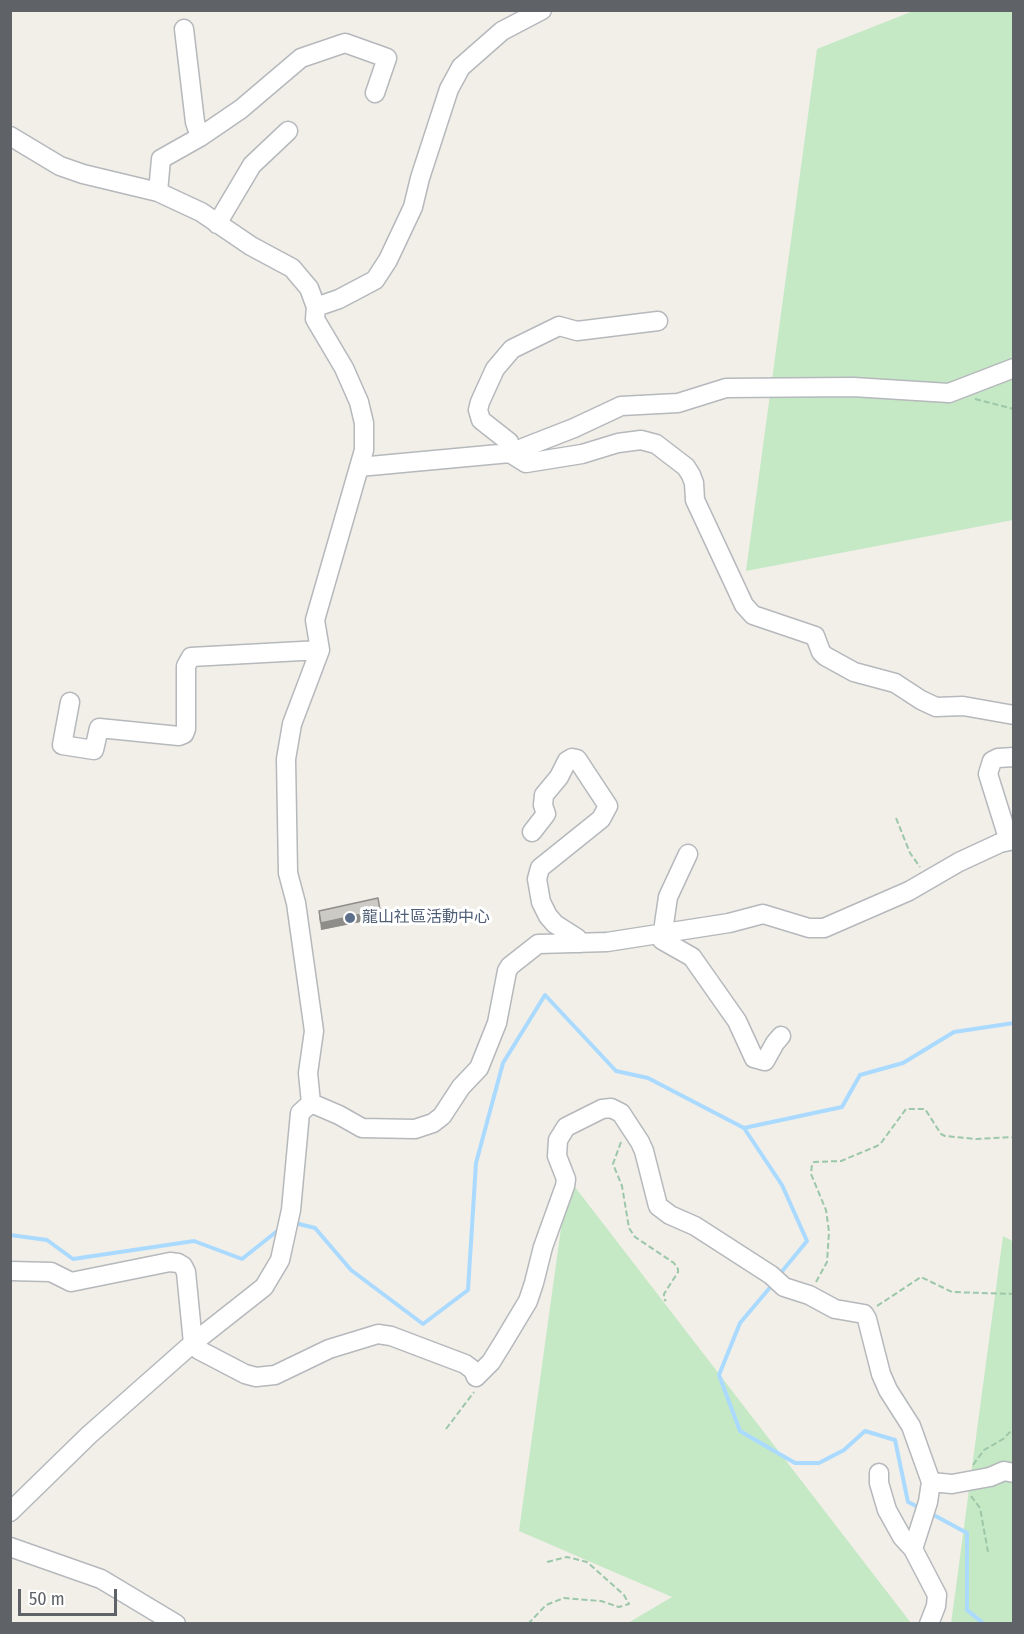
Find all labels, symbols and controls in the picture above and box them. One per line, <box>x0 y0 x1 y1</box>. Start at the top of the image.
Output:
place label: 龍山社區活動中心 <box>362 908 490 928</box>
marker: 龍山社區活動中心 <box>343 911 357 925</box>
scale bar <box>21 1577 120 1615</box>
text: 50 m <box>29 1588 65 1610</box>

